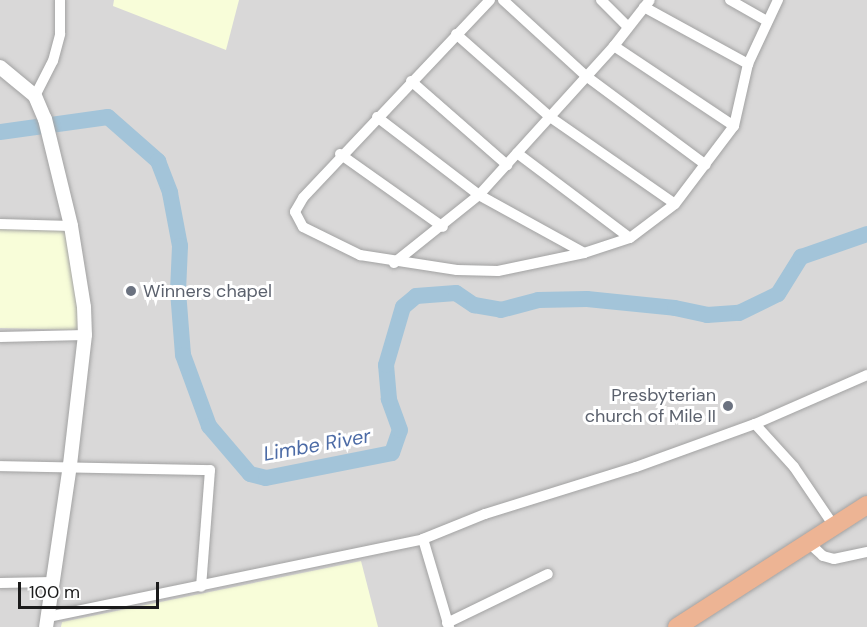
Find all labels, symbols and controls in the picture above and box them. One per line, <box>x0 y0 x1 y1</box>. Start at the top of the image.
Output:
place label: Winners chapel <box>143 280 272 302</box>
marker: Winners chapel <box>124 284 138 298</box>
place label: Presbyterian church of Mile II <box>585 385 716 428</box>
marker: Presbyterian church of Mile II <box>721 399 735 413</box>
water label: Limbe River <box>261 424 373 466</box>
scale bar <box>21 570 162 608</box>
text: 100 m <box>29 580 80 604</box>

